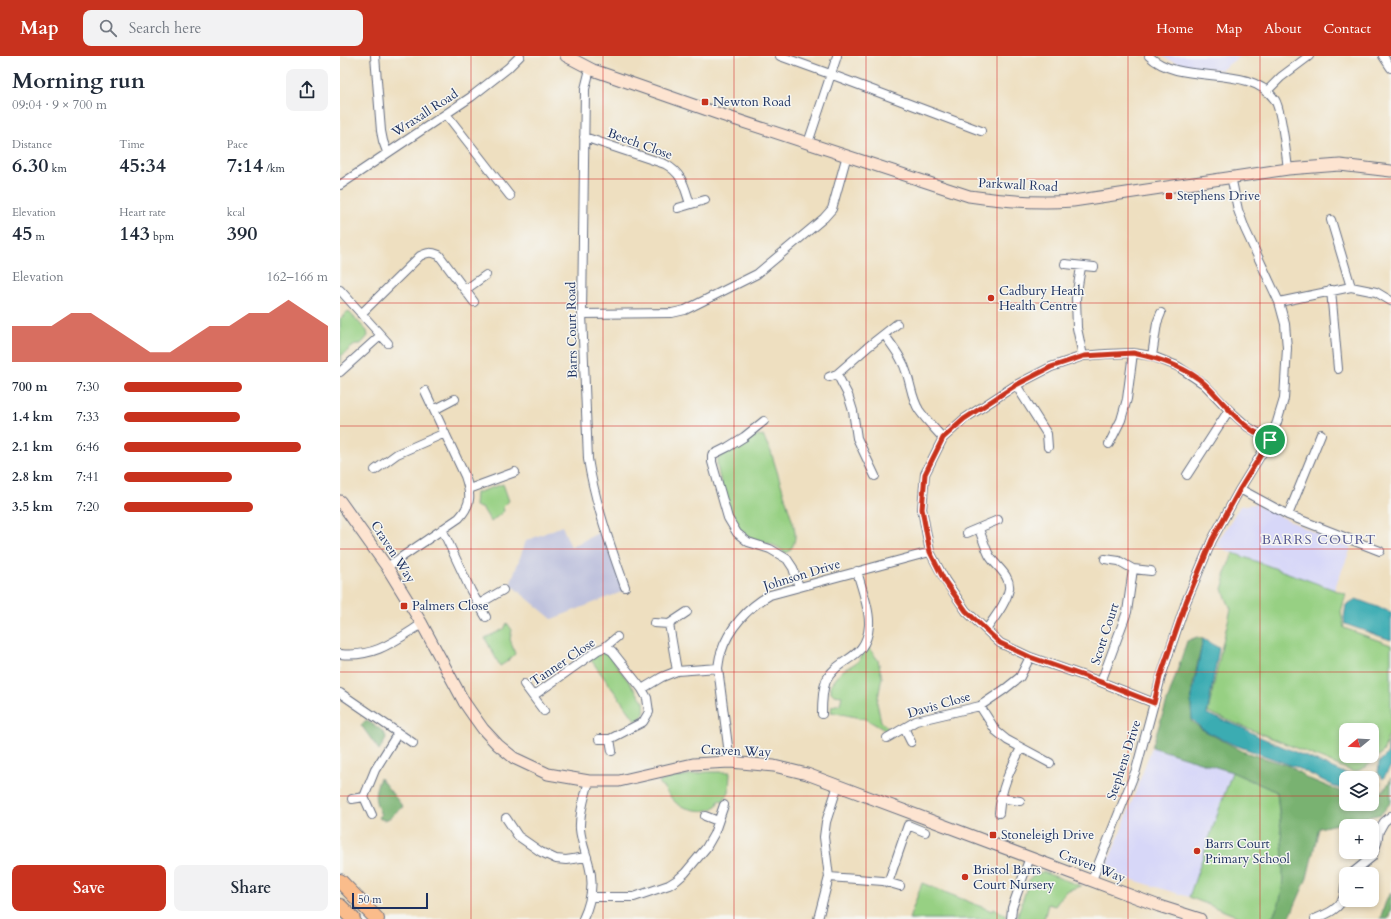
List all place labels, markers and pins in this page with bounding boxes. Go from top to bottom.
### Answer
place label: Newton Road [713,93,791,111]
marker: Newton Road [700,97,710,107]
place label: Stephens Drive [1177,187,1260,205]
marker: Stephens Drive [1164,191,1174,201]
place label: Cadbury Heath Health Centre [999,282,1084,315]
marker: Cadbury Heath Health Centre [986,293,996,303]
pin [1253,423,1287,457]
place label: Palmers Close [412,597,489,615]
marker: Palmers Close [399,601,409,611]
place label: Stoneleigh Drive [1001,826,1094,844]
marker: Stoneleigh Drive [988,830,998,840]
place label: Barrs Court Primary School [1205,835,1290,868]
marker: Barrs Court Primary School [1192,846,1202,856]
place label: Bristol Barrs Court Nursery [973,861,1054,894]
marker: Bristol Barrs Court Nursery [960,872,970,882]

